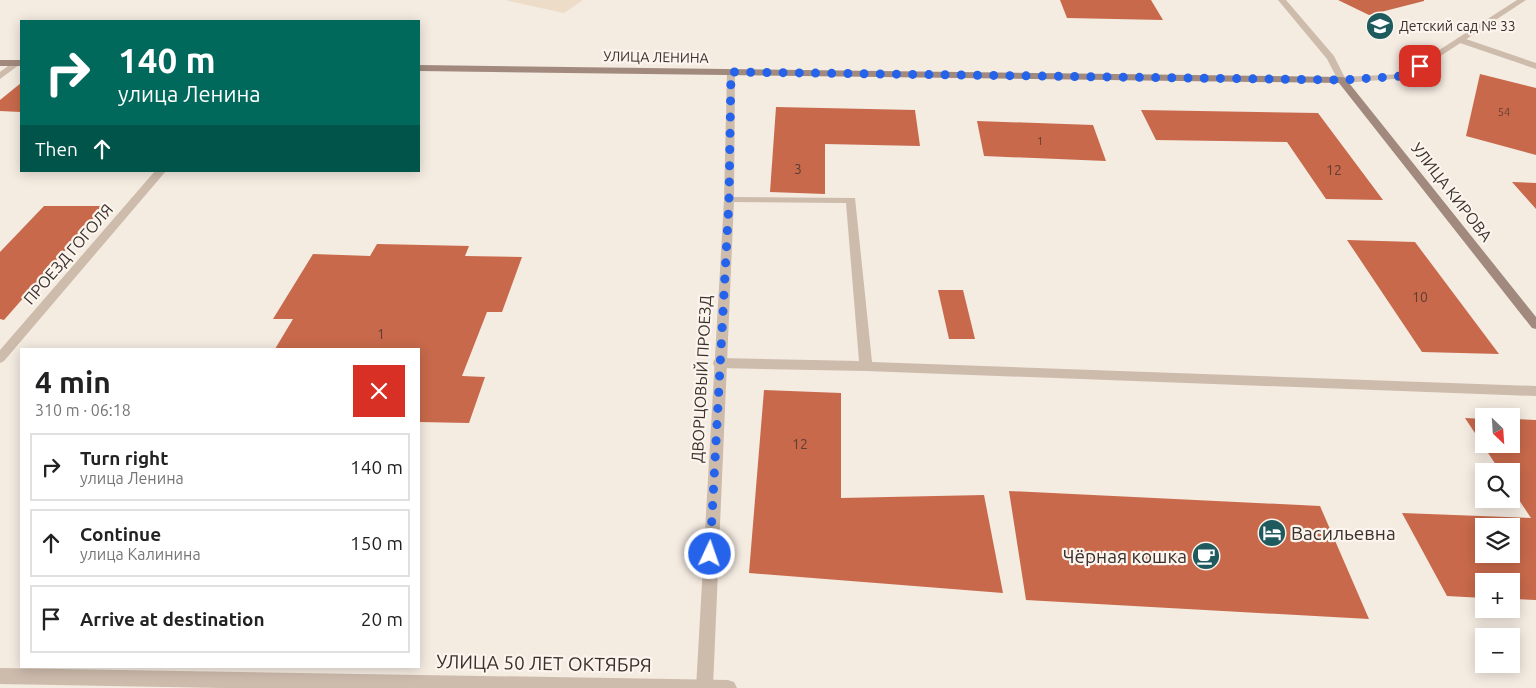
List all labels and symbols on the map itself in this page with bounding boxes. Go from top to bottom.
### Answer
school or university icon: Детский сад № 33 [1365,11,1395,41]
place label: Детский сад № 33 [1399,18,1516,34]
pin [1399,45,1441,87]
street label: УЛИЦА ЛЕНИНА [603,48,709,66]
house number: 54 [1498,106,1510,118]
house number: 1 [1037,135,1043,147]
street label: УЛИЦА КИРОВА [1408,139,1496,245]
house number: 3 [794,161,802,177]
house number: 12 [1326,162,1342,178]
street label: ПРОЕЗД ГОГОЛЯ [20,200,116,308]
house number: 10 [1412,289,1428,305]
street label: ДВОРЦОВЫЙ ПРОЕЗД [687,295,714,463]
house number: 1 [377,326,385,342]
north arrow [1475,408,1520,452]
house number: 12 [792,436,808,452]
hotel icon: Васильевна [1257,518,1287,548]
place label: Васильевна [1291,522,1396,544]
position arrow [683,527,735,579]
cafe icon: Чёрная кошка [1191,541,1221,571]
place label: Чёрная кошка [1063,545,1187,567]
street label: УЛИЦА 50 ЛЕТ ОКТЯБРЯ [436,650,652,676]

